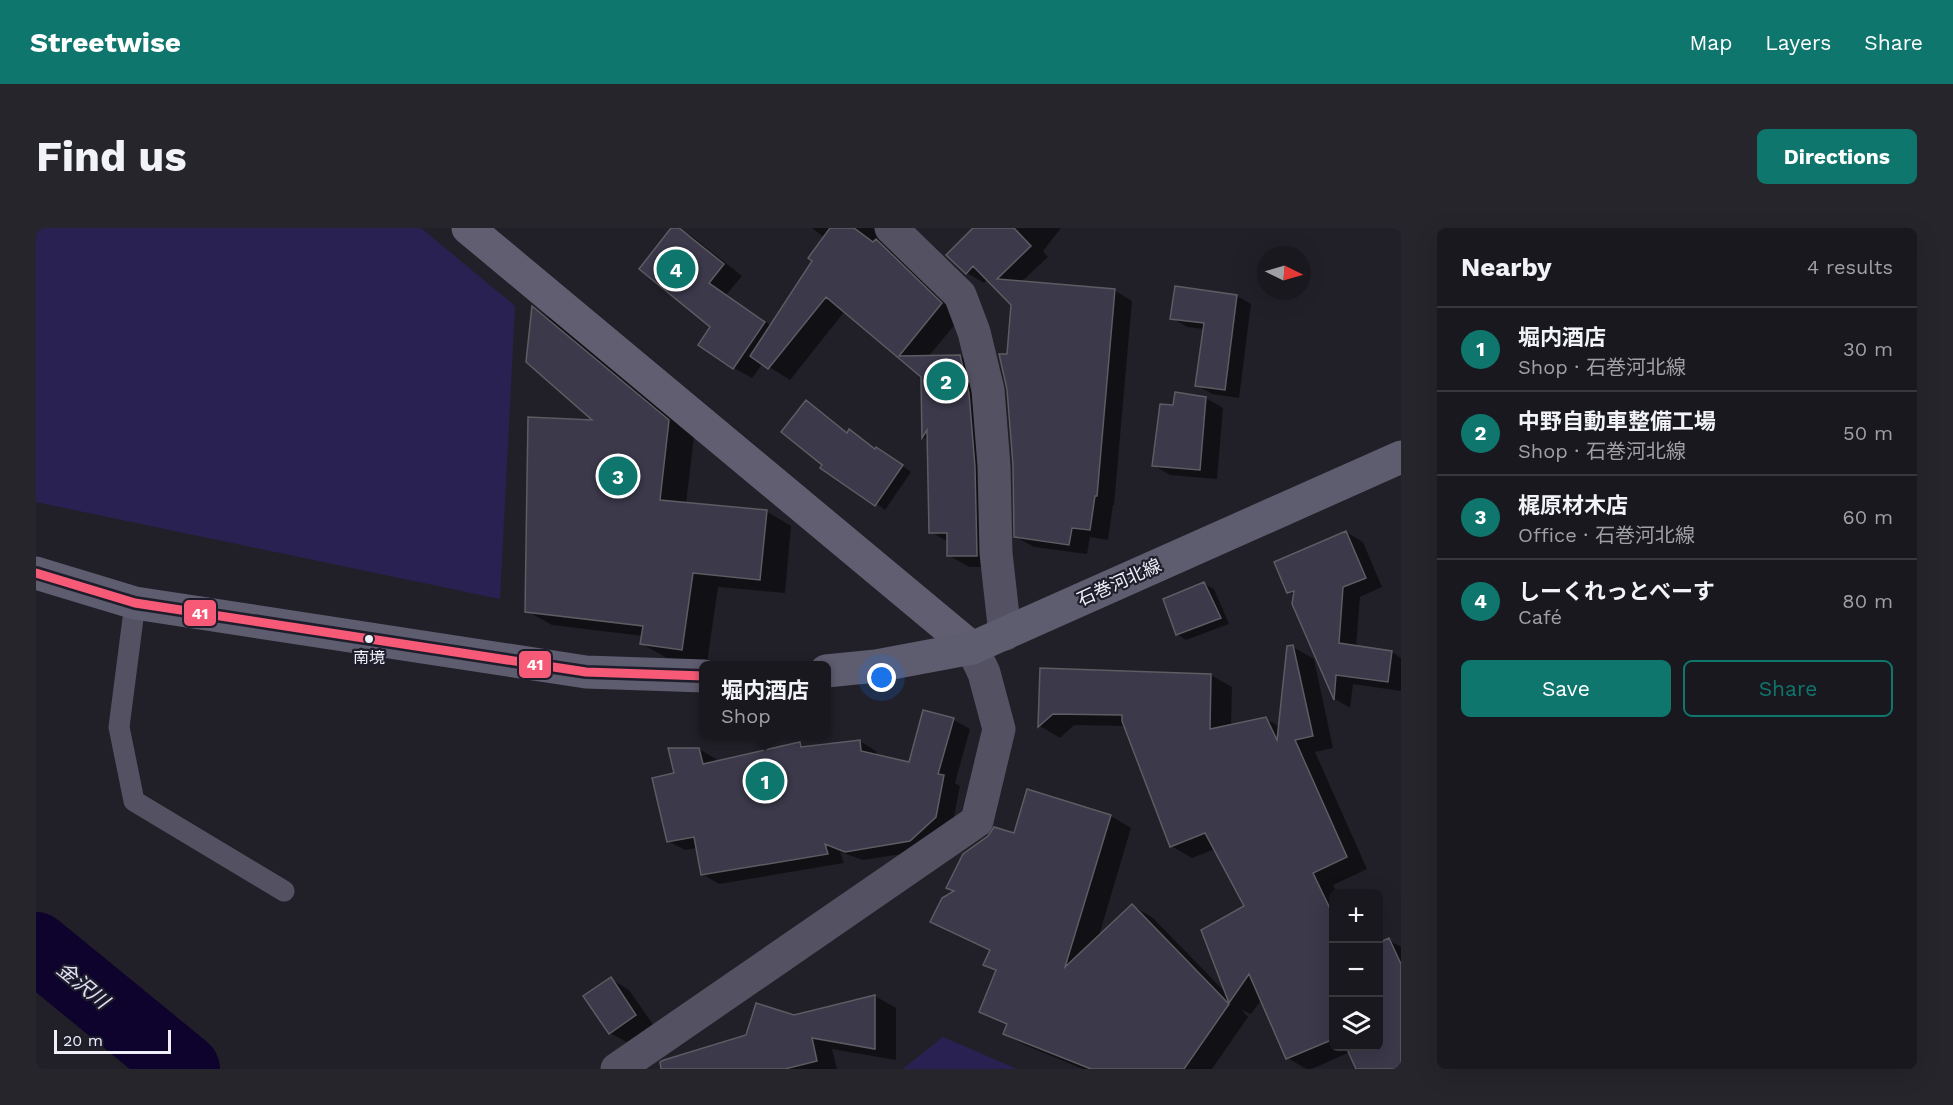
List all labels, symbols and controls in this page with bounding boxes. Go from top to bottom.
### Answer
text: Streetwise [30,26,181,59]
text: Map [1689,30,1732,55]
text: Layers [1765,30,1831,55]
text: Share [1864,30,1923,55]
button: Directions [1757,129,1917,184]
text: Find us [36,132,187,181]
pin: 4 [656,246,696,291]
north arrow [1257,246,1311,300]
text: Nearby [1461,252,1552,282]
text: 4 results [1807,255,1893,279]
text: 堀内酒店 [1518,325,1606,350]
text: 1 [1476,337,1485,361]
text: 30 m [1843,337,1893,361]
text: Shop · 石巻河北線 [1518,355,1686,379]
pin: 2 [926,358,966,404]
text: 中野自動車整備工場 [1518,409,1716,434]
text: 2 [1475,421,1486,445]
text: 50 m [1843,421,1893,445]
text: Shop · 石巻河北線 [1518,439,1686,463]
pin: 3 [598,454,638,498]
text: 梶原材木店 [1518,493,1628,518]
text: 3 [1475,505,1486,529]
text: 60 m [1843,505,1893,529]
text: Office · 石巻河北線 [1518,523,1695,547]
street label: 石巻河北線 [1074,554,1164,610]
text: しーくれっとべーす [1518,579,1715,604]
text: 4 [1474,589,1487,613]
text: 80 m [1842,589,1893,613]
line badge: 41 [183,599,217,627]
text: 41 [192,604,208,623]
text: Café [1518,605,1562,629]
marker: 南境 [363,633,375,645]
place label: 南境 [353,648,385,667]
line badge: 41 [518,650,552,679]
text: 41 [527,655,543,674]
button: Save [1461,660,1671,717]
button: Share [1683,660,1893,717]
popup [699,661,831,739]
your location [867,663,896,692]
text: 堀内酒店 [721,678,809,703]
text: Shop [721,704,771,728]
pin: 1 [746,758,784,804]
map controls [1329,889,1383,1051]
button: + [1329,889,1383,943]
button: − [1329,943,1383,997]
water label: 金沢川 [52,957,115,1014]
button: layers [1329,997,1383,1051]
scale bar [54,1027,171,1054]
text: 20 m [63,1031,103,1050]

